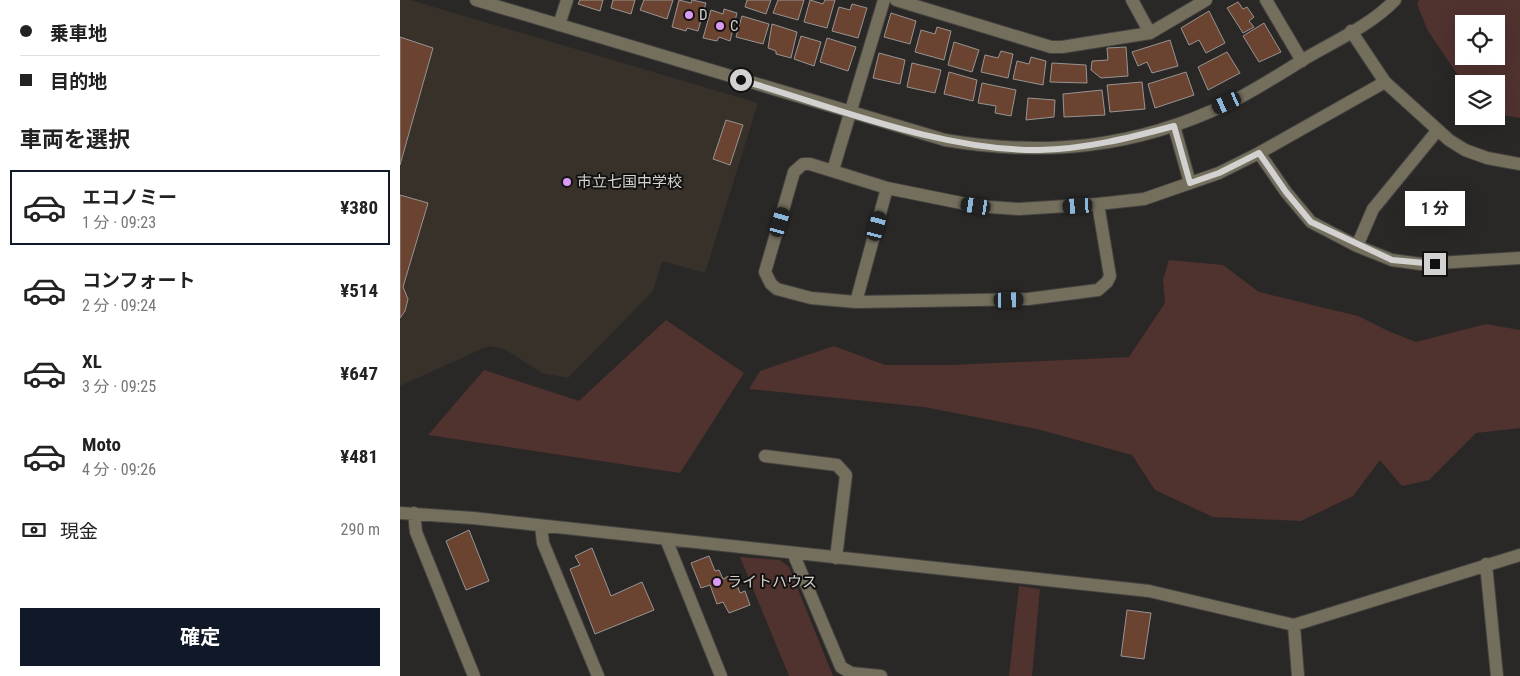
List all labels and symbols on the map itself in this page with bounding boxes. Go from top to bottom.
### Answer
place label: D [699,6,708,24]
marker: D [683,9,695,21]
place label: C [730,17,739,35]
marker: C [714,20,726,32]
route start [730,69,752,91]
car [1210,90,1243,116]
place label: 市立七国中学校 [577,173,682,191]
marker: 市立七国中学校 [561,176,573,188]
callout: 1 分 [1405,192,1465,226]
car [960,196,991,216]
car [1062,198,1093,214]
car [768,206,791,238]
car [865,210,888,242]
route end [1424,253,1446,275]
car [993,292,1024,308]
place label: ライトハウス [727,573,817,591]
marker: ライトハウス [711,576,723,588]

